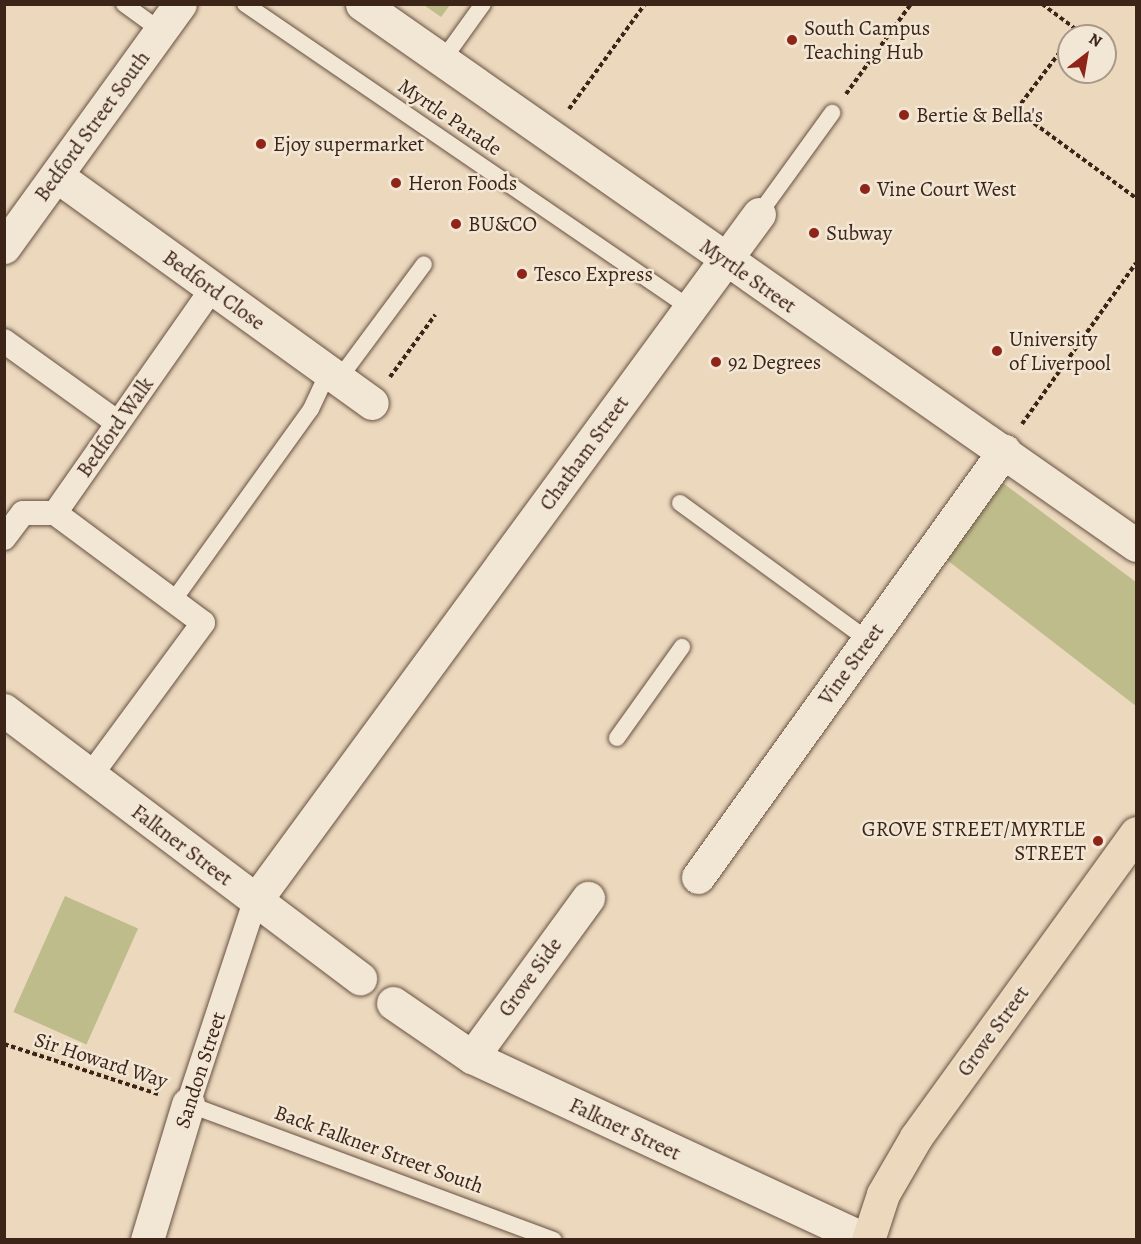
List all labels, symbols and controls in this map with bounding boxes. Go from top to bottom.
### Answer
place label: South Campus Teaching Hub [804,15,930,65]
north arrow [1057,24,1117,84]
text: N [1085,28,1106,53]
marker: South Campus Teaching Hub [785,33,799,47]
street label: Bedford Street South [29,46,155,206]
street label: Myrtle Parade [393,73,507,161]
place label: Bertie & Bella's [916,102,1043,128]
marker: Bertie & Bella's [897,108,911,122]
place label: Ejoy supermarket [273,131,424,157]
marker: Ejoy supermarket [254,137,268,151]
place label: Heron Foods [408,170,517,196]
marker: Heron Foods [389,176,403,190]
place label: Vine Court West [877,176,1016,202]
marker: Vine Court West [858,182,872,196]
place label: BU&CO [468,211,537,237]
marker: BU&CO [449,217,463,231]
place label: Subway [826,220,892,246]
marker: Subway [807,226,821,240]
street label: Myrtle Street [695,234,801,318]
street label: Bedford Close [158,245,270,335]
place label: Tesco Express [534,261,653,287]
marker: Tesco Express [515,267,529,281]
place label: University of Liverpool [1009,326,1111,376]
marker: University of Liverpool [990,344,1004,358]
place label: 92 Degrees [728,349,821,375]
marker: 92 Degrees [709,355,723,369]
street label: Bedford Walk [71,372,159,482]
street label: Chatham Street [534,391,634,515]
street label: Vine Street [813,618,889,710]
street label: Falkner Street [127,799,237,891]
place label: GROVE STREET/MYRTLE STREET [862,816,1086,866]
marker: GROVE STREET/MYRTLE STREET [1091,834,1105,848]
street label: Grove Side [493,933,567,1021]
street label: Grove Street [952,981,1034,1081]
street label: Sandon Street [169,1009,231,1131]
street label: Sir Howard Way [31,1027,171,1093]
street label: Falkner Street [565,1092,685,1166]
street label: Back Falkner Street South [271,1099,487,1199]

